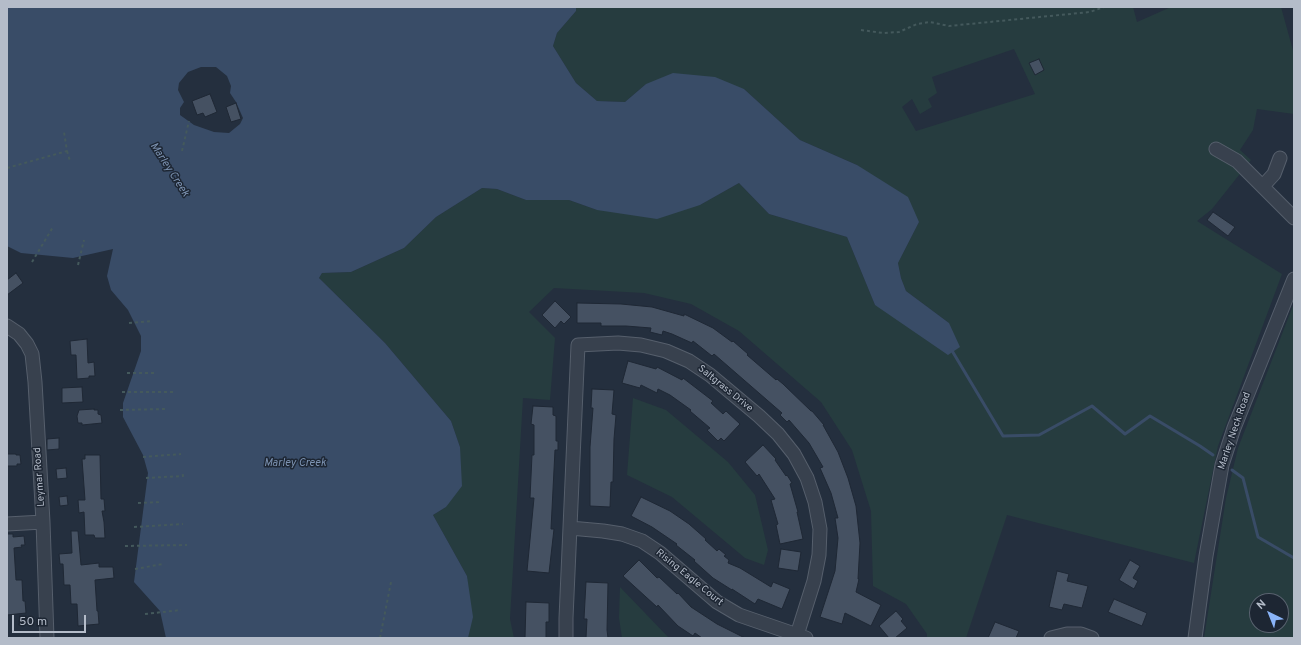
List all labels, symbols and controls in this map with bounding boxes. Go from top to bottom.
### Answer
water label: Marley Creek [147,140,191,200]
street label: Saltgrass Drive [695,363,755,415]
street label: Marley Neck Road [1216,391,1254,471]
street label: Leymar Road [32,447,48,507]
water label: Marley Creek [264,457,326,471]
street label: Rising Eagle Court [653,547,725,609]
north arrow [1249,593,1289,633]
text: N [1254,597,1269,613]
scale bar [14,607,88,633]
text: 50 m [19,614,47,630]

